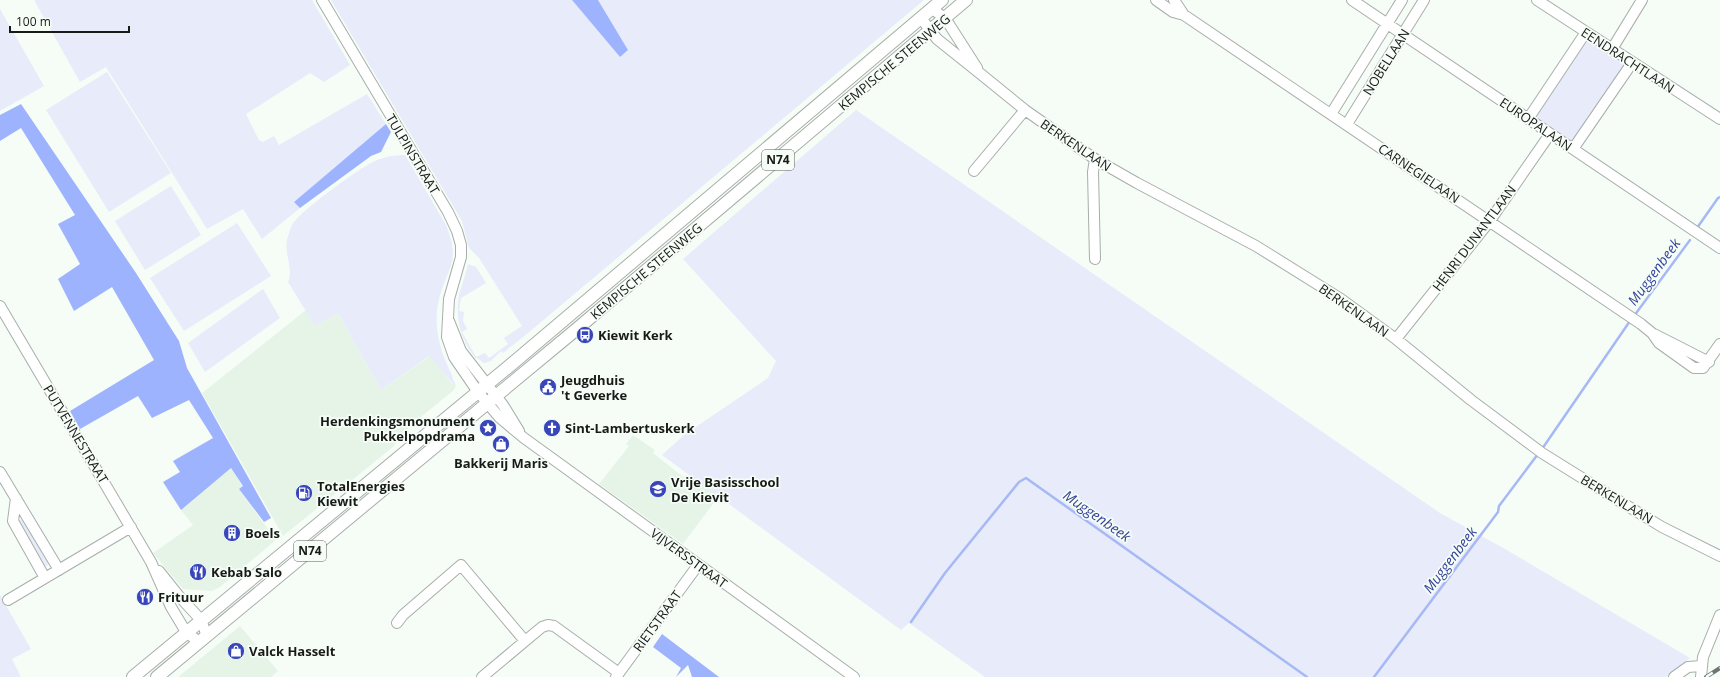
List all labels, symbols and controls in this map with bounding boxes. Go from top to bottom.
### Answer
scale bar [10,8,129,34]
street label: KEMPISCHE STEENWEG [834,10,954,114]
text: 100 m [16,13,51,30]
street label: EENDRACHTLAAN [1578,23,1678,97]
street label: NOBELLAAN [1358,25,1414,99]
street label: EUROPALAAN [1496,93,1576,155]
street label: TULPINSTRAAT [382,111,444,198]
street label: BERKENLAAN [1037,115,1115,175]
street label: CARNEGIELAAN [1375,139,1463,207]
road number: N74 [762,150,794,170]
street label: HENRI DUNANTLAAN [1428,181,1520,295]
street label: KEMPISCHE STEENWEG [586,219,706,323]
water label: Muggenbeek [1623,234,1685,309]
street label: BERKENLAAN [1315,279,1393,341]
bus stop icon: Kiewit Kerk [575,325,595,345]
place label: Kiewit Kerk [598,326,674,344]
place label: Jeugdhuis 't Geverke [560,371,628,404]
public building icon: Jeugdhuis 't Geverke [538,377,558,397]
street label: PUTVENNESTRAAT [39,381,113,487]
place label: Herdenkingsmonument Pukkelpopdrama [320,412,475,445]
place icon: Herdenkingsmonument Pukkelpopdrama [478,418,498,438]
church icon: Sint-Lambertuskerk [542,418,562,438]
place label: Sint-Lambertuskerk [565,419,696,437]
shop icon: Bakkerij Maris [491,434,511,454]
place label: Bakkerij Maris [454,454,548,472]
street label: BERKENLAAN [1577,470,1657,528]
place label: Vrije Basisschool De Kievit [671,473,780,506]
place label: TotalEnergies Kiewit [317,477,405,510]
school or university icon: Vrije Basisschool De Kievit [648,479,668,499]
fuel station icon: TotalEnergies Kiewit [294,483,314,503]
water label: Muggenbeek [1060,485,1136,546]
water label: Muggenbeek [1418,522,1481,597]
building icon: Boels [222,523,242,543]
place label: Boels [245,524,280,542]
street label: VIJVERSSTRAAT [647,524,732,592]
road number: N74 [294,541,326,561]
restaurant icon: Kebab Salo [188,562,208,582]
place label: Kebab Salo [211,563,282,581]
street label: RIETSTRAAT [629,586,686,655]
restaurant icon: Frituur [135,587,155,607]
place label: Frituur [158,588,204,606]
shop icon: Valck Hasselt [226,641,246,661]
place label: Valck Hasselt [249,642,336,660]

